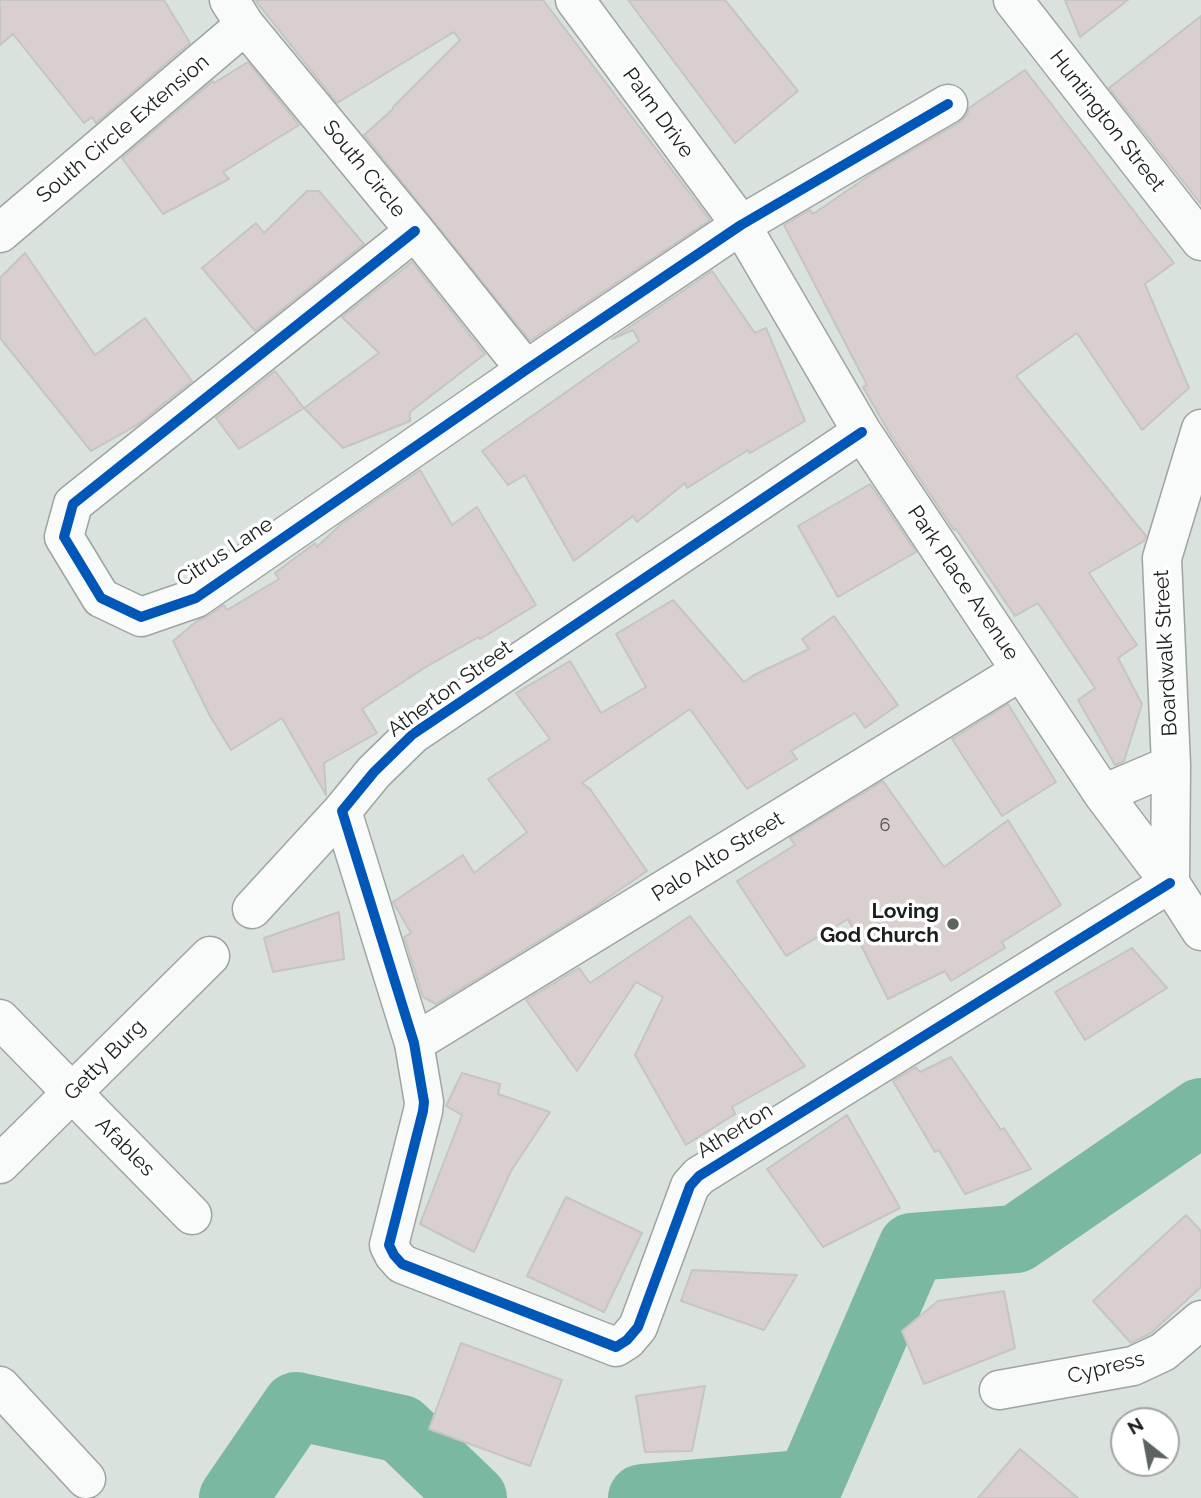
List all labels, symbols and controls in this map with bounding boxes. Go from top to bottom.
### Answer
street label: Huntington Street [1044,45,1170,197]
street label: South Circle Extension [32,49,214,209]
street label: Palm Drive [617,63,699,163]
street label: South Circle [317,115,411,223]
street label: Park Place Avenue [902,501,1024,665]
street label: Citrus Lane [172,512,278,592]
street label: Boardwalk Street [1149,569,1183,737]
street label: Atherton Street [383,635,517,743]
street label: Palo Alto Street [647,806,789,908]
house number: 6 [880,815,890,837]
place label: Loving God Church [820,899,939,949]
marker: Loving God Church [945,916,961,932]
street label: Getty Burg [59,1014,151,1106]
street label: Atherton [693,1098,777,1164]
street label: Afables [90,1112,160,1182]
street label: Cypress [1065,1346,1147,1390]
north arrow [1110,1407,1180,1477]
text: N [1123,1413,1147,1439]

